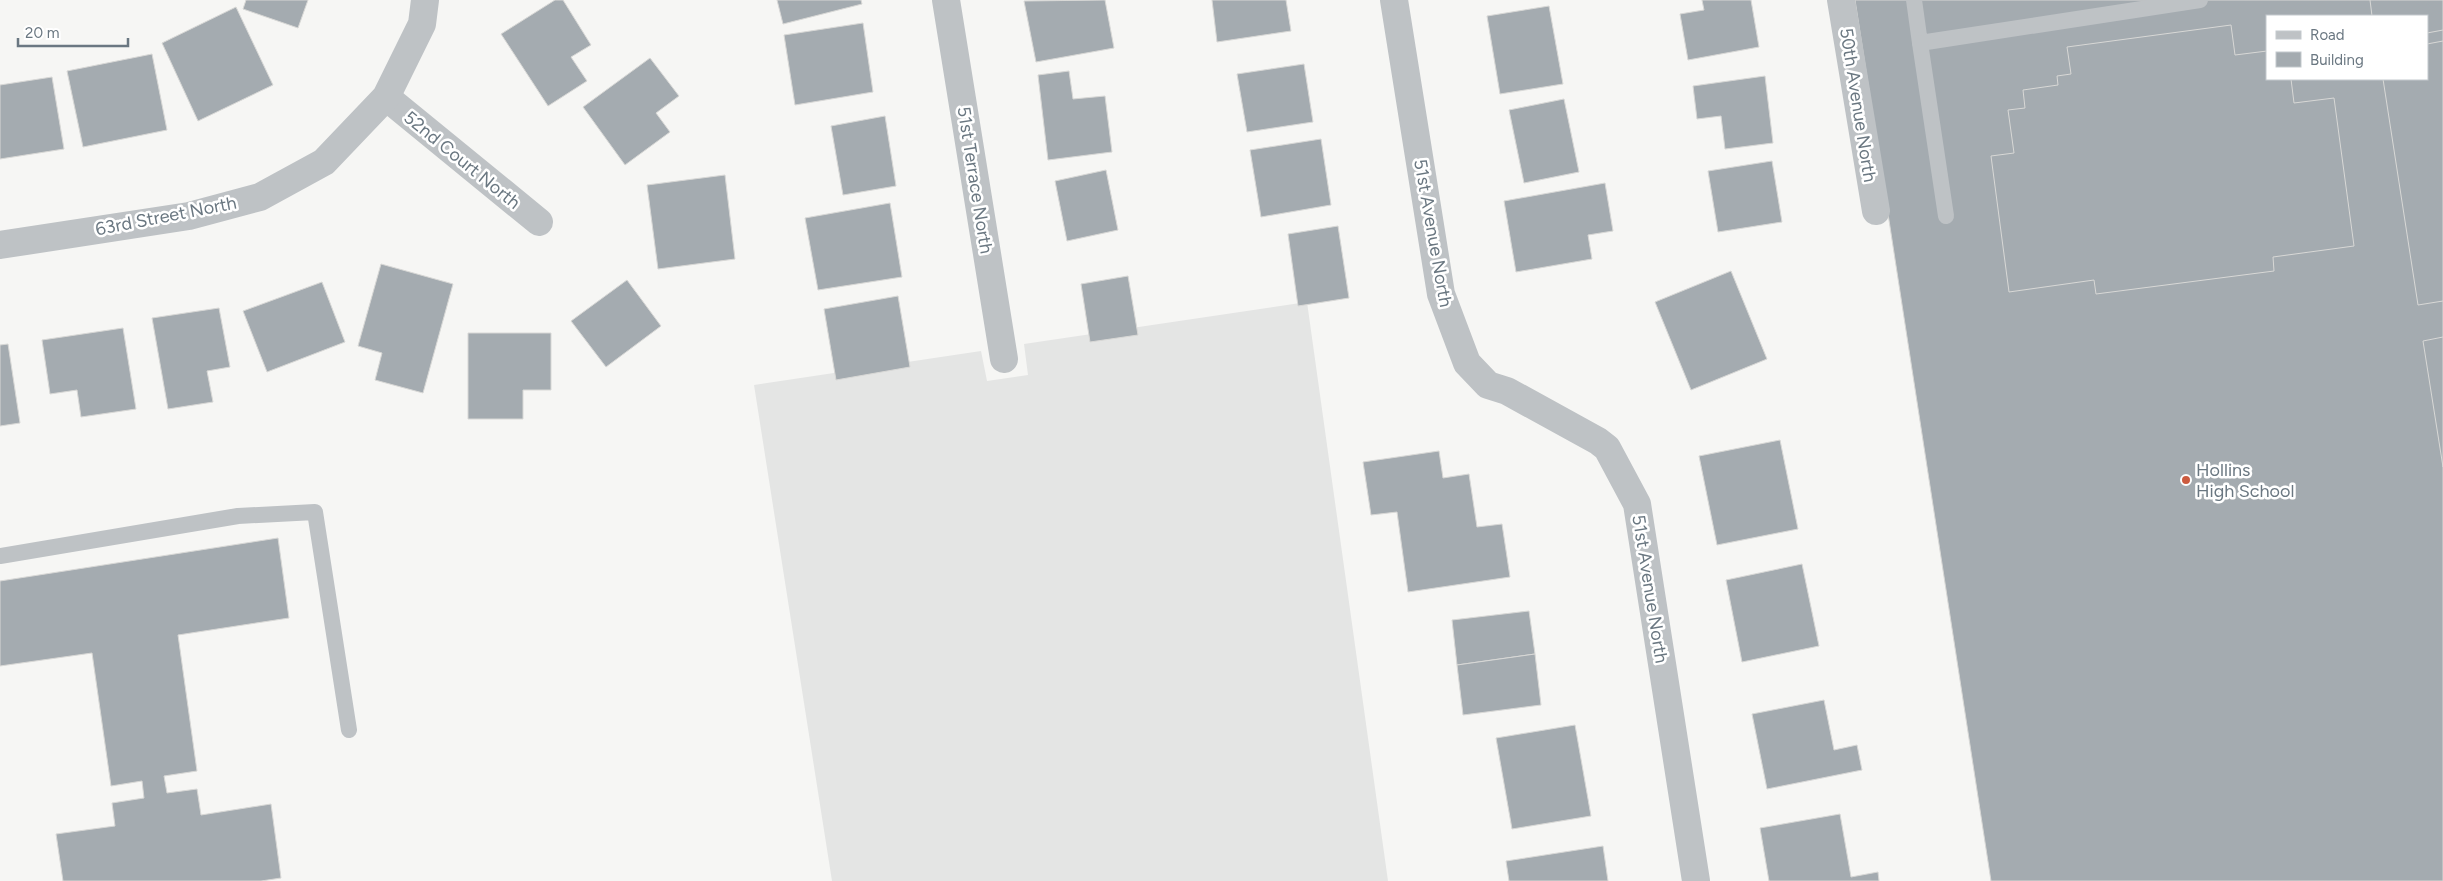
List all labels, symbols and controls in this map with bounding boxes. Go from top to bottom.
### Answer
scale bar [18,15,128,47]
legend [2266,15,2428,80]
text: 20 m [25,24,59,42]
street label: 50th Avenue North [1835,26,1881,184]
text: Road [2310,26,2345,44]
text: Building [2310,51,2364,69]
street label: 51st Terrace North [953,105,997,255]
street label: 52nd Court North [399,106,525,214]
street label: 51st Avenue North [1409,157,1457,309]
street label: 63rd Street North [94,192,238,240]
place label: Hollins High School [2196,459,2294,502]
marker: Hollins High School [2180,474,2192,486]
street label: 51st Avenue North [1627,513,1673,665]

